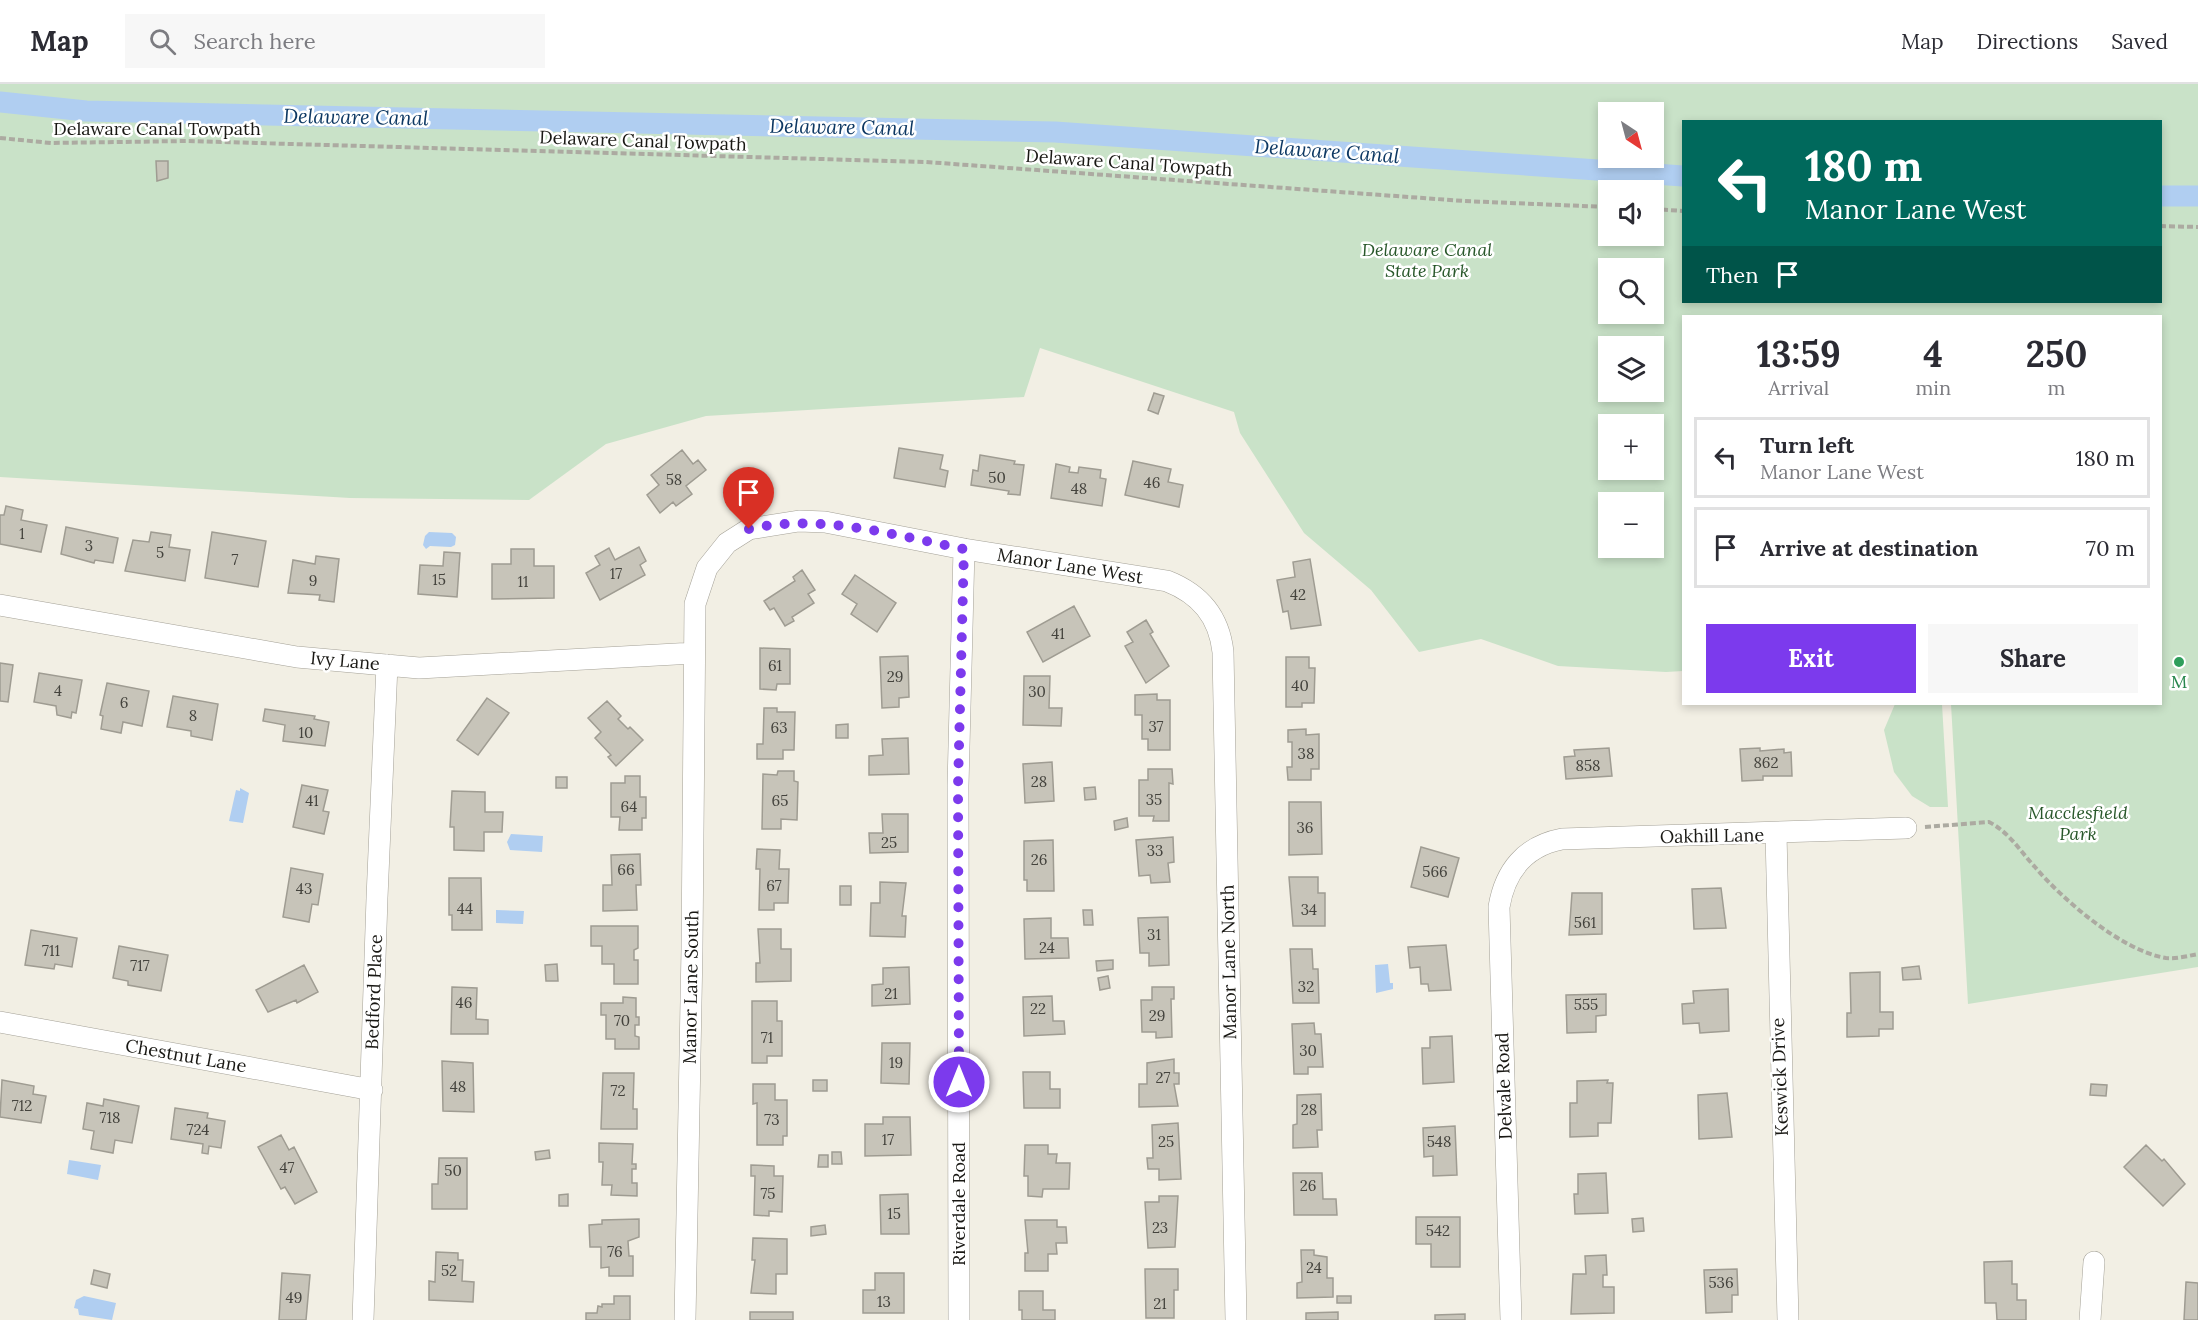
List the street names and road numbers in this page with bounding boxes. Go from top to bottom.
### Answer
street label: Delaware Canal Towpath [53,117,261,140]
street label: Delaware Canal Towpath [539,125,747,156]
street label: Delaware Canal Towpath [1025,144,1234,181]
street label: Manor Lane West [995,543,1145,588]
street label: Ivy Lane [309,646,381,675]
street label: Oakhill Lane [1660,823,1765,848]
street label: Manor Lane North [1216,884,1241,1040]
street label: Manor Lane South [678,909,703,1064]
street label: Bedford Place [360,934,387,1050]
street label: Keswick Drive [1766,1017,1793,1137]
street label: Delvale Road [1490,1032,1517,1140]
street label: Chestnut Lane [124,1034,249,1078]
street label: Riverdale Road [947,1142,970,1266]

